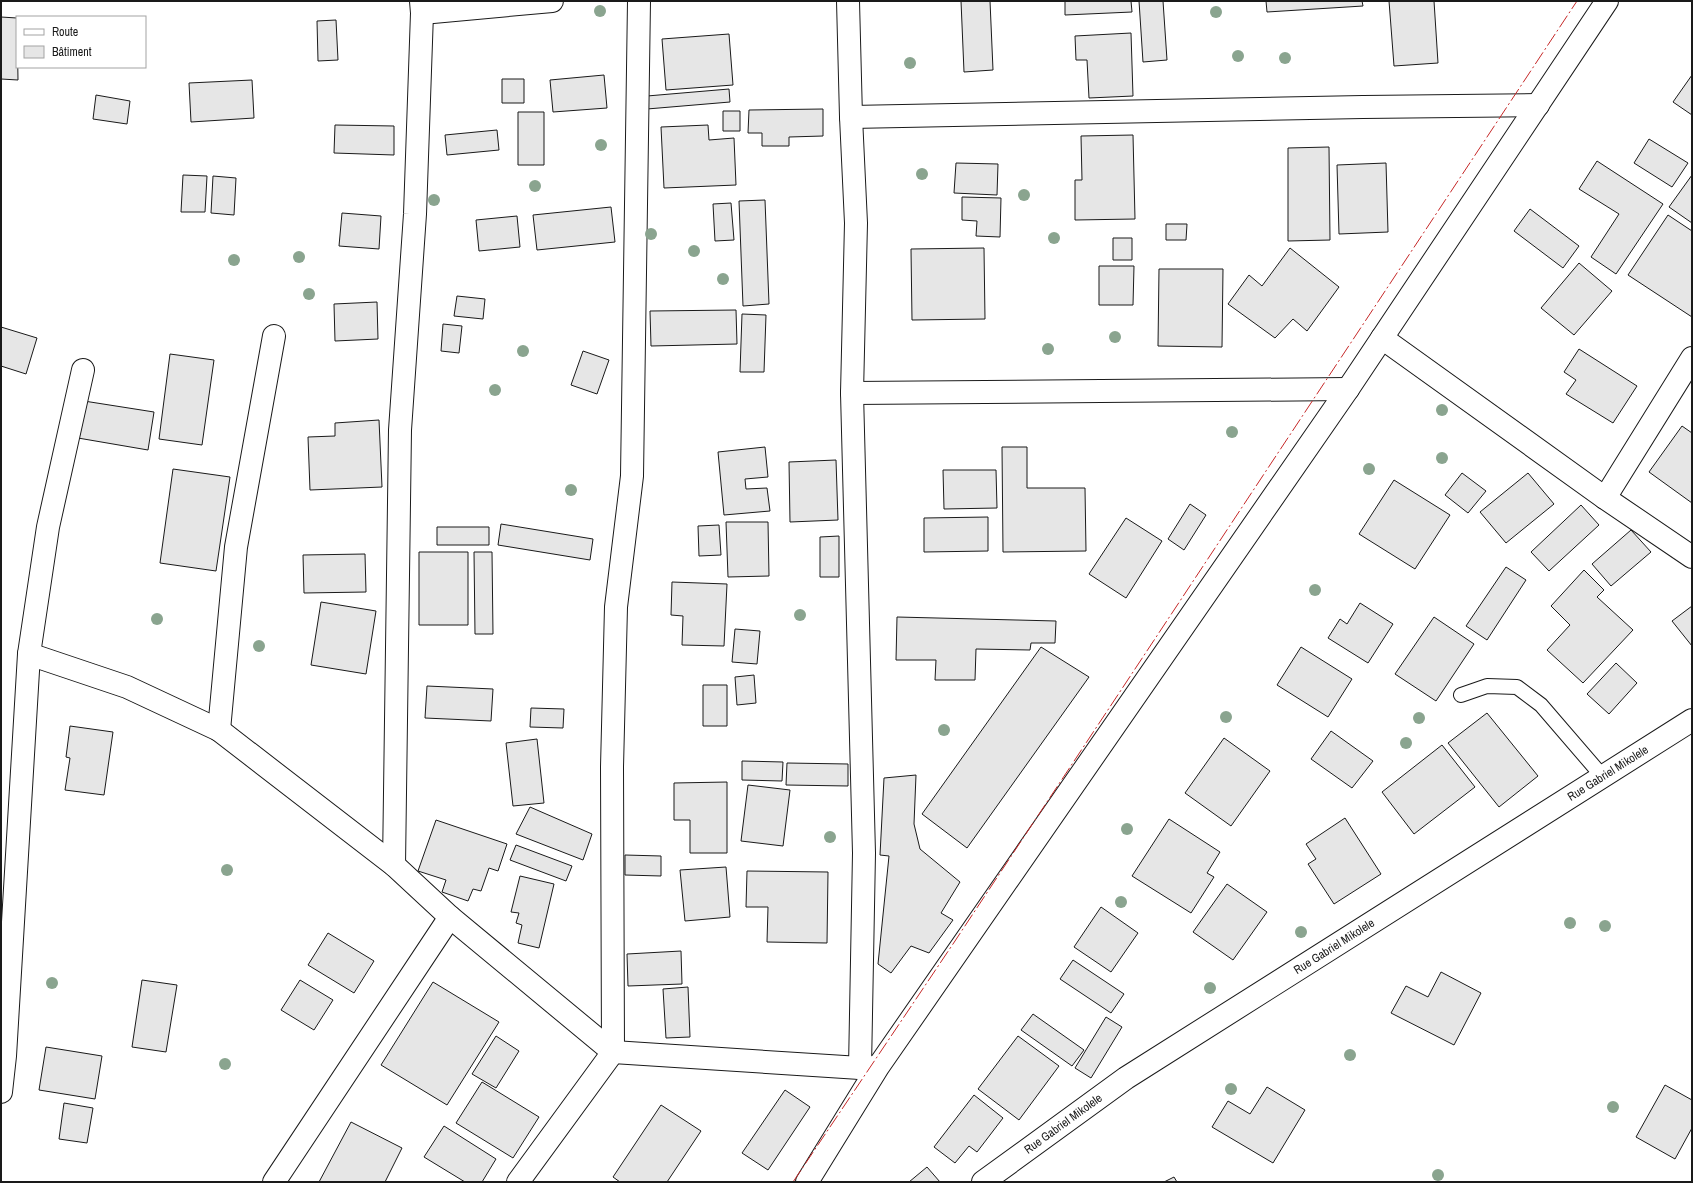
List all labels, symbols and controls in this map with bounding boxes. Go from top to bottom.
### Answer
legend [16,16,146,68]
text: Route [52,24,78,40]
text: Bâtiment [52,44,92,60]
street label: Rue Gabriel Mikolele [1564,742,1651,805]
street label: Rue Gabriel Mikolele [1291,915,1377,978]
street label: Rue Gabriel Mikolele [1021,1090,1105,1157]

